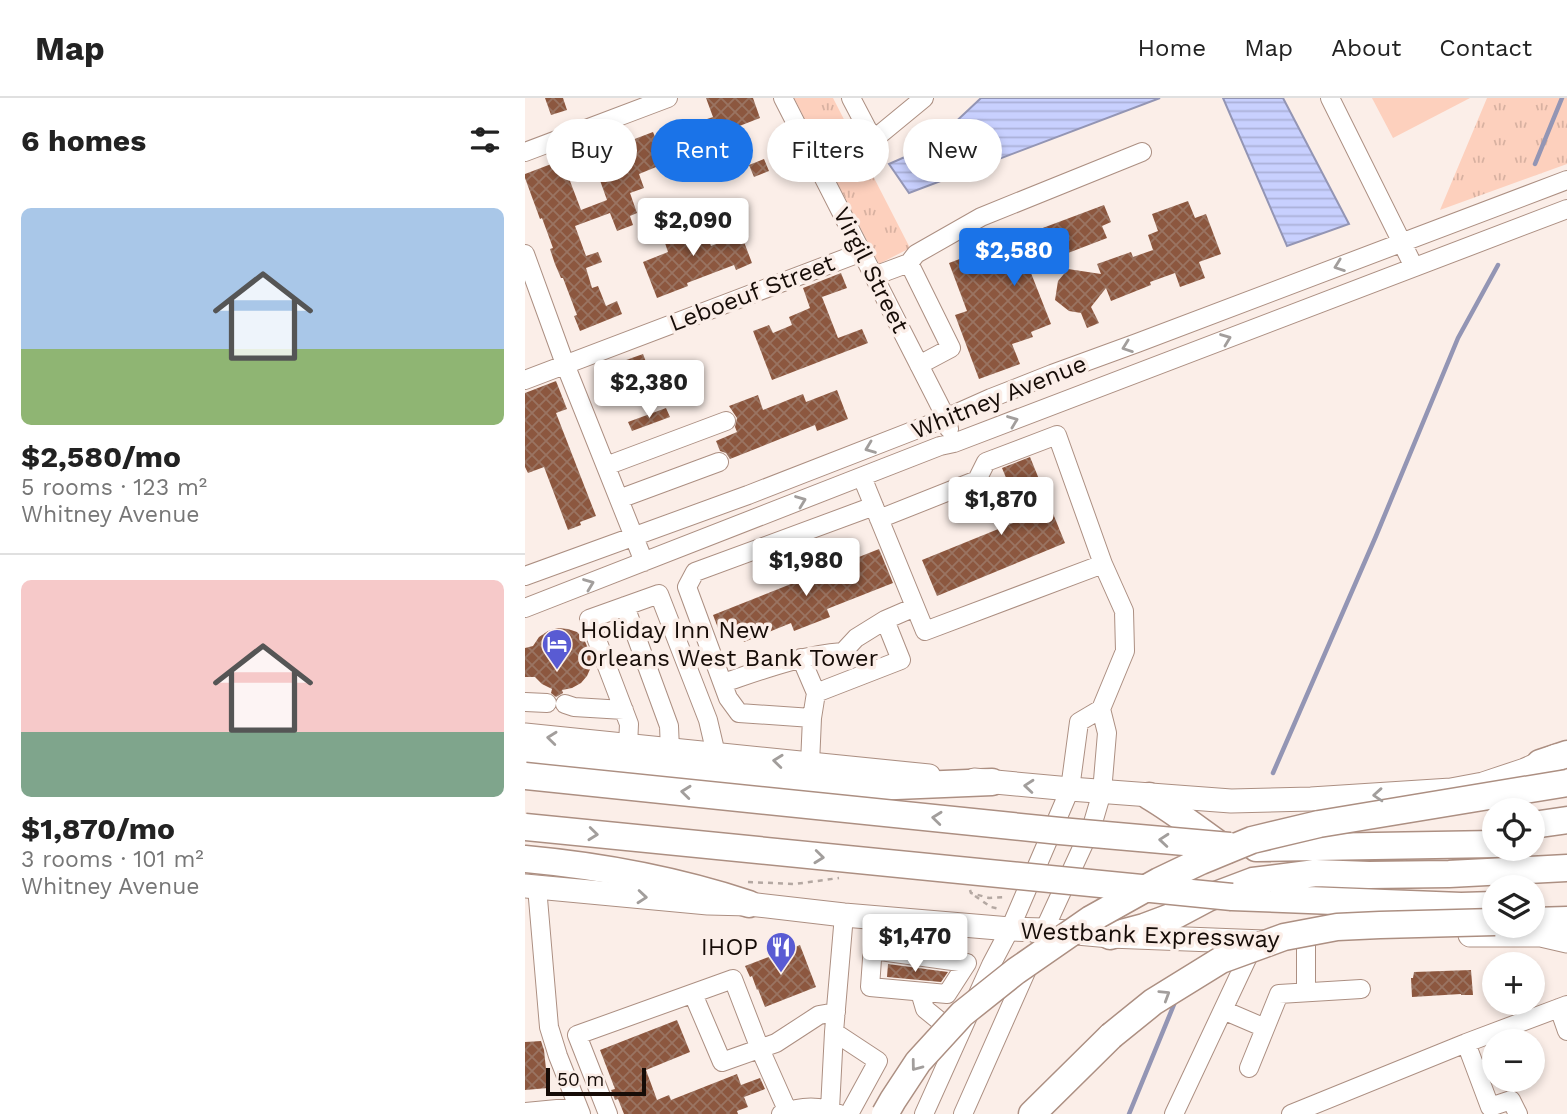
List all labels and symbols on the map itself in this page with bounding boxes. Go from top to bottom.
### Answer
pin: $2,090 [636,198,750,258]
street label: Virgil Street [827,203,915,337]
pin: $2,580 [957,228,1071,288]
street label: Leboeuf Street [665,249,839,337]
one-way arrow [1334,258,1346,272]
one-way arrow [1219,334,1231,348]
one-way arrow [1121,339,1133,353]
street label: Whitney Avenue [907,349,1091,445]
pin: $2,380 [592,360,706,420]
one-way arrow [1007,415,1019,429]
one-way arrow [864,439,876,453]
pin: $1,870 [944,478,1058,537]
one-way arrow [794,495,806,509]
pin: $1,980 [749,538,863,598]
one-way arrow [582,578,594,592]
place label: Holiday Inn New Orleans West Bank Tower [580,616,879,672]
hotel icon: Holiday Inn New Orleans West Bank Tower [540,627,574,671]
one-way arrow [546,731,557,746]
one-way arrow [773,753,784,768]
one-way arrow [1023,778,1035,793]
one-way arrow [681,785,692,800]
one-way arrow [1373,787,1384,802]
one-way arrow [931,811,942,826]
one-way arrow [588,826,599,841]
one-way arrow [1158,833,1169,848]
one-way arrow [814,849,825,864]
one-way arrow [637,889,648,904]
pin: $1,470 [858,914,972,974]
street label: Westbank Expressway [1020,916,1281,954]
restaurant icon: IHOP [764,930,798,974]
place label: IHOP [701,933,758,961]
one-way arrow [1157,990,1170,1003]
one-way arrow [912,1059,924,1071]
scale bar [546,1065,646,1097]

